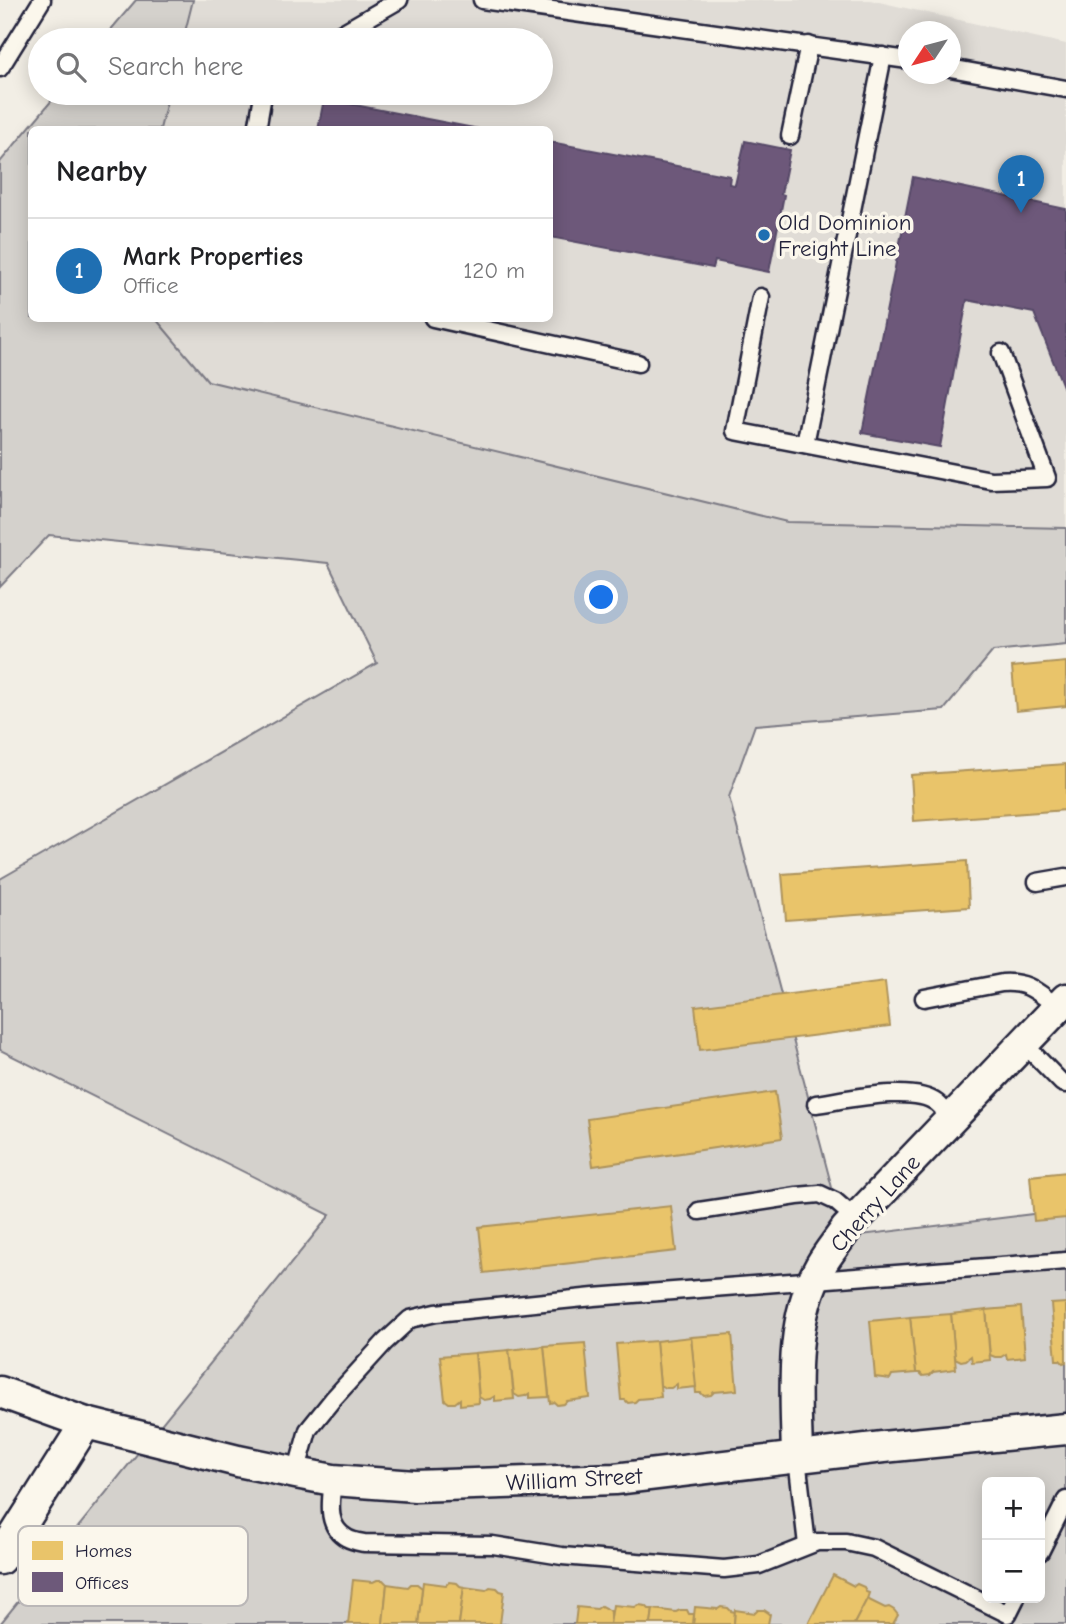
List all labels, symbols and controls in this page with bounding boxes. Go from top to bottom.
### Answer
north arrow [898,21,961,84]
search box [28,28,553,105]
icon: search [52,48,90,86]
text: Search here [108,52,243,82]
text: Nearby [56,154,147,189]
pin: 1 [998,155,1044,213]
place label: Old Dominion Freight Line [778,209,911,262]
marker: Old Dominion Freight Line [756,227,772,243]
text: Mark Properties [123,242,303,272]
text: 1 [74,257,84,284]
text: 120 m [463,257,525,284]
text: Office [123,272,178,299]
your location [584,580,618,614]
street label: Cherry Lane [825,1149,926,1257]
street label: William Street [505,1462,644,1497]
map controls [982,1477,1045,1603]
button: + [982,1477,1045,1540]
legend [18,1526,248,1606]
text: Homes [75,1540,132,1562]
button: − [982,1540,1045,1603]
text: Offices [75,1572,129,1594]

